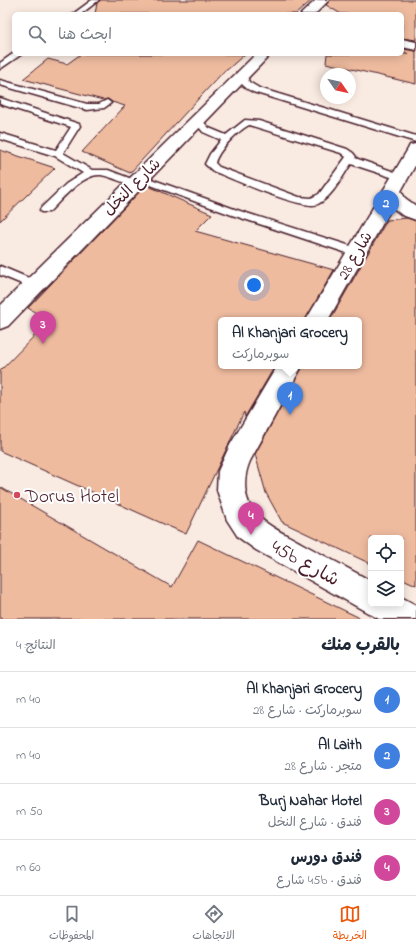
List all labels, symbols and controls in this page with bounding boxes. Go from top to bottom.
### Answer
search box [12,12,404,56]
icon: search [26,23,48,45]
text: ابحث هنا [58,24,112,46]
north arrow [320,68,356,104]
street label: شارع النخل [98,153,167,222]
pin: 2 [373,190,399,223]
street label: شارع 28 [332,227,379,285]
your location [244,275,264,295]
pin: 3 [30,311,56,344]
popup [218,317,362,369]
text: Al Khanjari Grocery [232,322,348,344]
text: سوبرماركت [232,345,289,364]
pin: 1 [277,382,303,415]
place label: Dorus Hotel [24,484,119,511]
marker: Dorus Hotel [12,490,22,500]
pin: 4 [238,502,264,535]
street label: 45b شارع [266,534,344,594]
map controls [368,535,404,607]
button: locate [368,535,404,571]
button: layers [368,571,404,607]
text: بالقرب منك [321,633,400,658]
text: النتائج: 4 [16,636,56,655]
text: Al Khanjari Grocery [246,678,362,700]
text: 40 m [16,690,40,709]
text: 1 [385,690,389,709]
text: سوبرماركت · شارع 28 [253,701,362,720]
text: Al Laith [318,734,362,756]
text: 40 m [16,746,40,765]
text: 2 [384,746,390,765]
text: متجر · شارع 28 [285,757,362,776]
text: Burj Nahar Hotel [259,790,362,812]
text: 50 m [16,802,42,821]
text: 3 [384,802,390,821]
text: فندق · شارع النخل [268,813,362,832]
text: فندق دورس [291,847,362,869]
text: 60 m [16,858,41,877]
text: 4 [384,858,390,877]
text: فندق · 45b شارع [276,871,362,890]
tab: المحفوظات [49,903,94,945]
tab: الاتجاهات [192,903,235,945]
tab: الخريطة [333,903,367,945]

